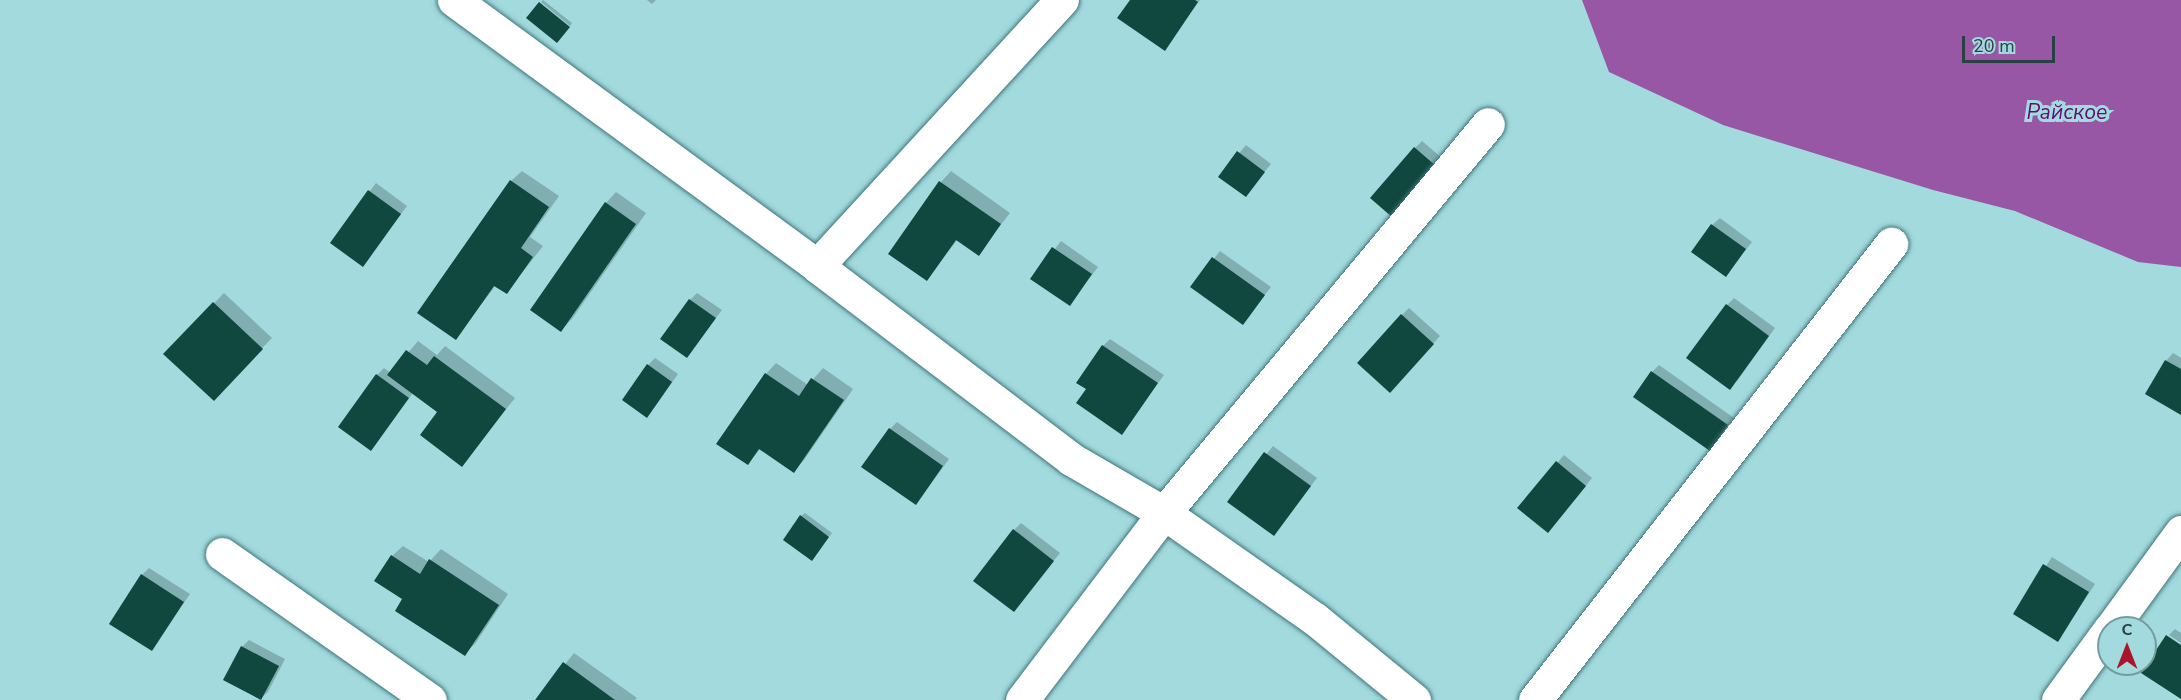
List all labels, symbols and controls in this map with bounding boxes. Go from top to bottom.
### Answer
scale bar [1965,24,2058,62]
text: 20 m [1973,34,2015,58]
water label: Райское [2027,99,2107,125]
north arrow [2097,616,2157,676]
text: С [2122,619,2132,641]

